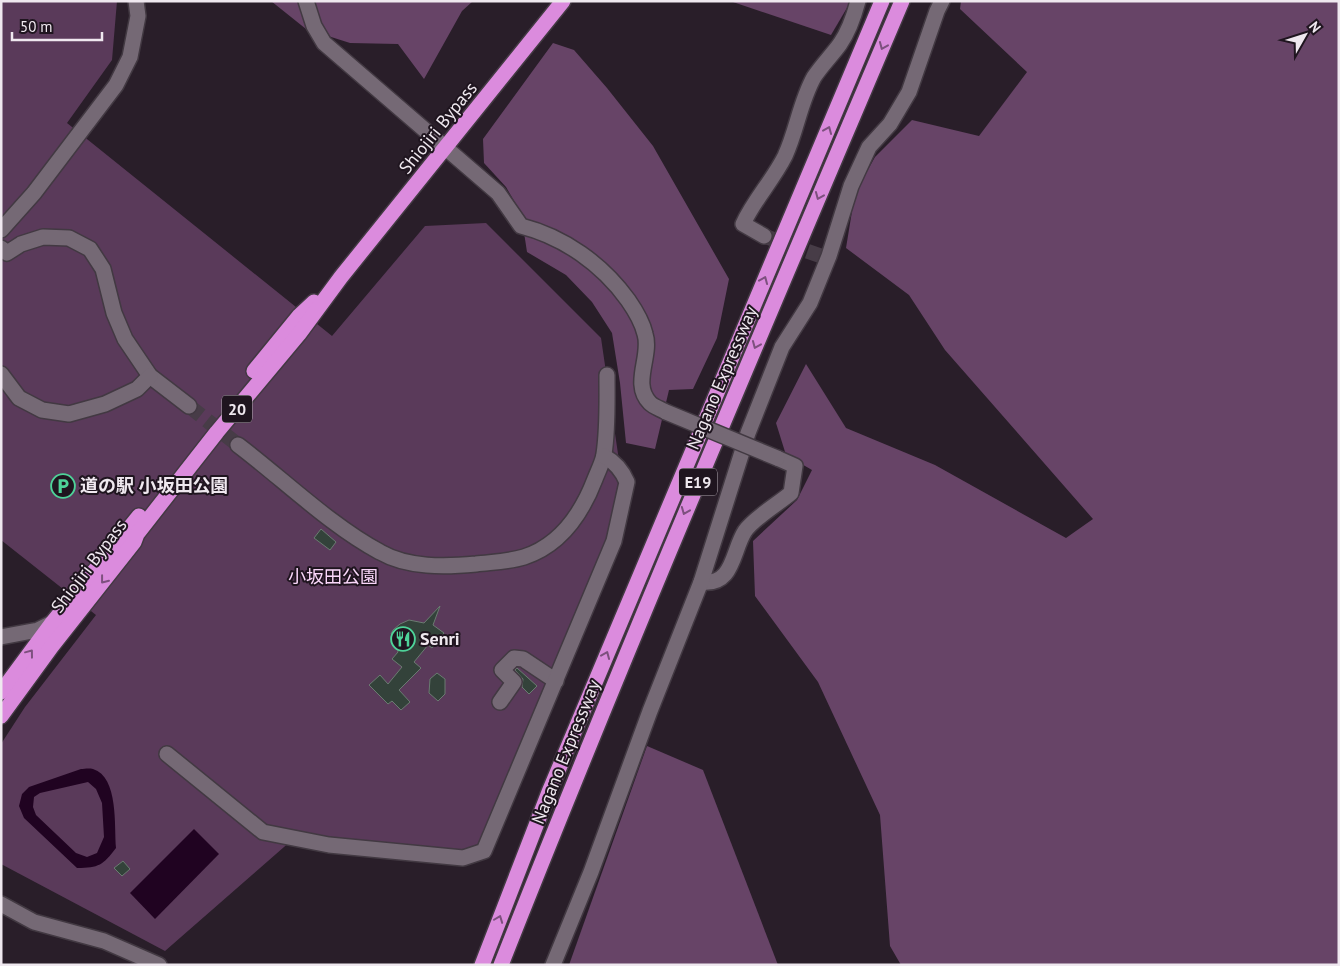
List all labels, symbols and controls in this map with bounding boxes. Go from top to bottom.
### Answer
scale bar [12,10,102,42]
north arrow [1280,10,1330,60]
text: 50 m [20,17,53,36]
text: N [1305,18,1325,36]
one-way arrow [878,41,889,50]
street label: Shiojiri Bypass [393,77,482,178]
one-way arrow [821,126,832,135]
one-way arrow [815,191,826,200]
one-way arrow [758,276,769,285]
street label: Nagano Expressway [681,302,762,453]
one-way arrow [751,340,762,349]
road number: 20 [222,396,252,422]
road number: E19 [679,468,717,496]
parking icon: 道の駅 小坂田公園 [50,473,76,499]
place label: 道の駅 小坂田公園 [80,474,229,497]
one-way arrow [681,506,692,515]
street label: Shiojiri Bypass [46,514,131,617]
park label: 小坂田公園 [288,565,378,588]
one-way arrow [101,574,110,584]
restaurant icon: Senri [390,626,416,652]
place label: Senri [420,627,460,650]
one-way arrow [24,649,33,659]
one-way arrow [600,651,611,660]
street label: Nagano Expressway [526,676,605,827]
one-way arrow [493,915,503,924]

